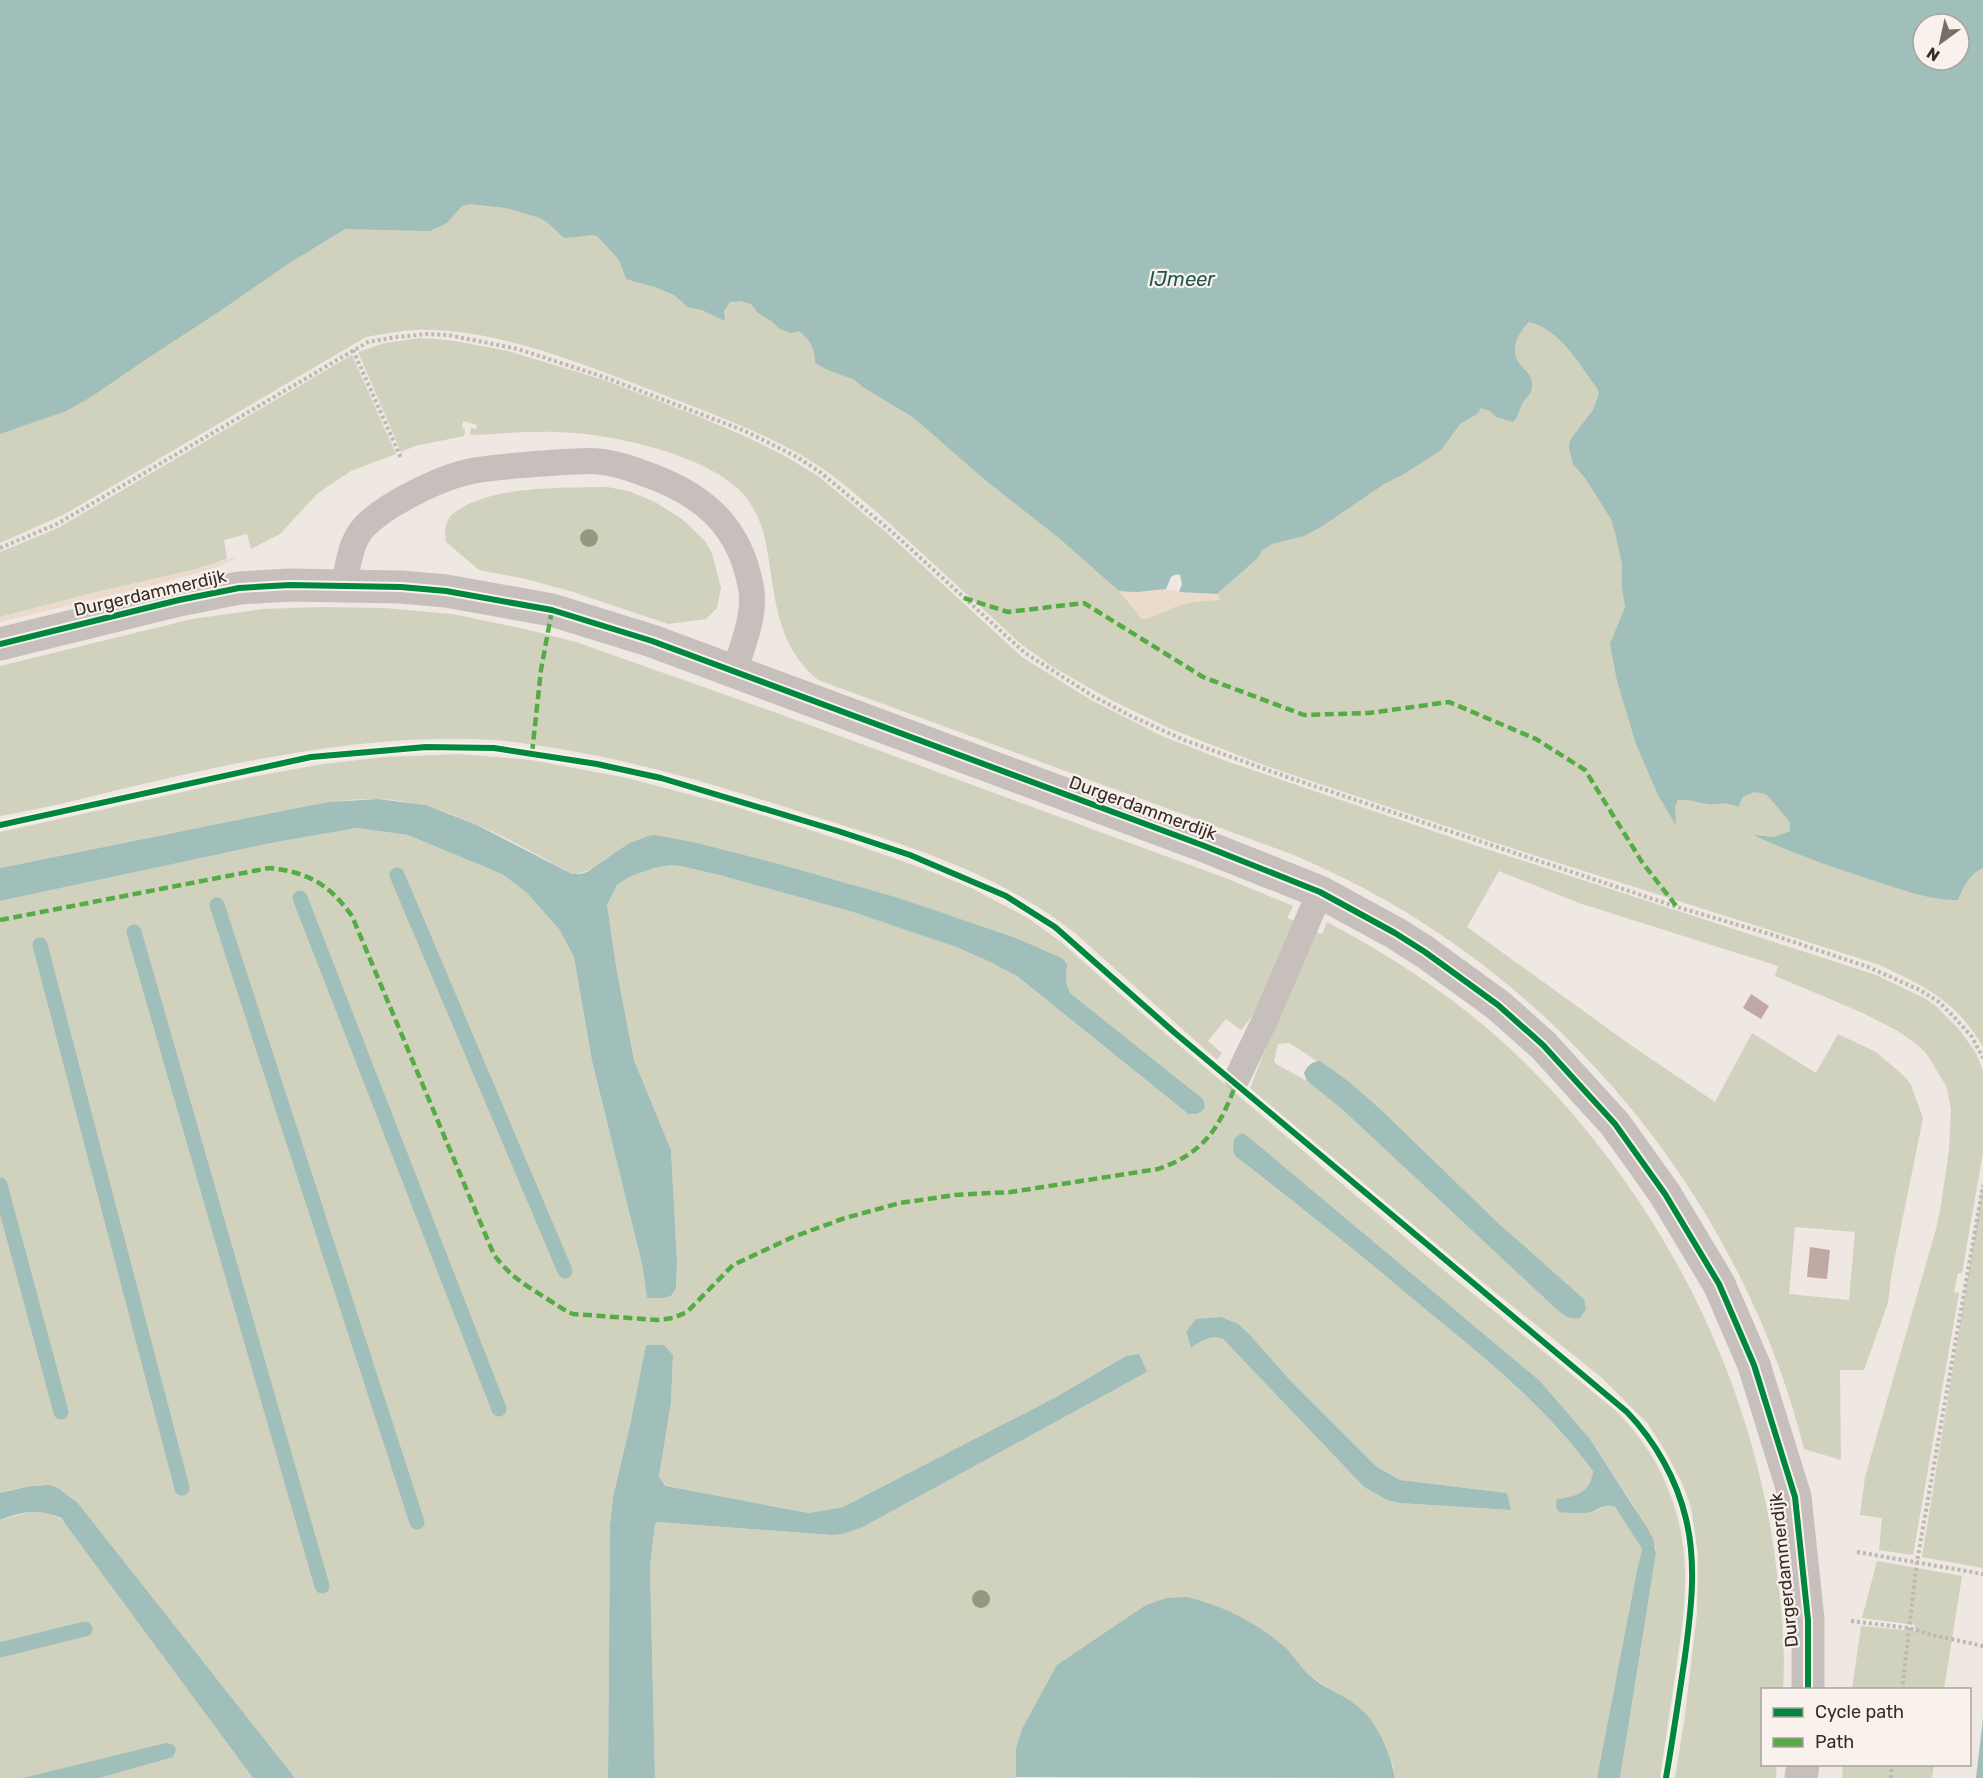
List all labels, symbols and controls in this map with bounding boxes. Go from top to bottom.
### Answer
north arrow [1911,12,1971,72]
text: N [1923,43,1943,65]
water label: IJmeer [1149,267,1216,291]
street label: Durgerdammerdijk [72,565,229,621]
street label: Durgerdammerdijk [1066,771,1221,845]
street label: Durgerdammerdijk [1765,1491,1803,1649]
legend [1761,1688,1971,1766]
text: Cycle path [1815,1701,1904,1723]
text: Path [1815,1731,1854,1753]

